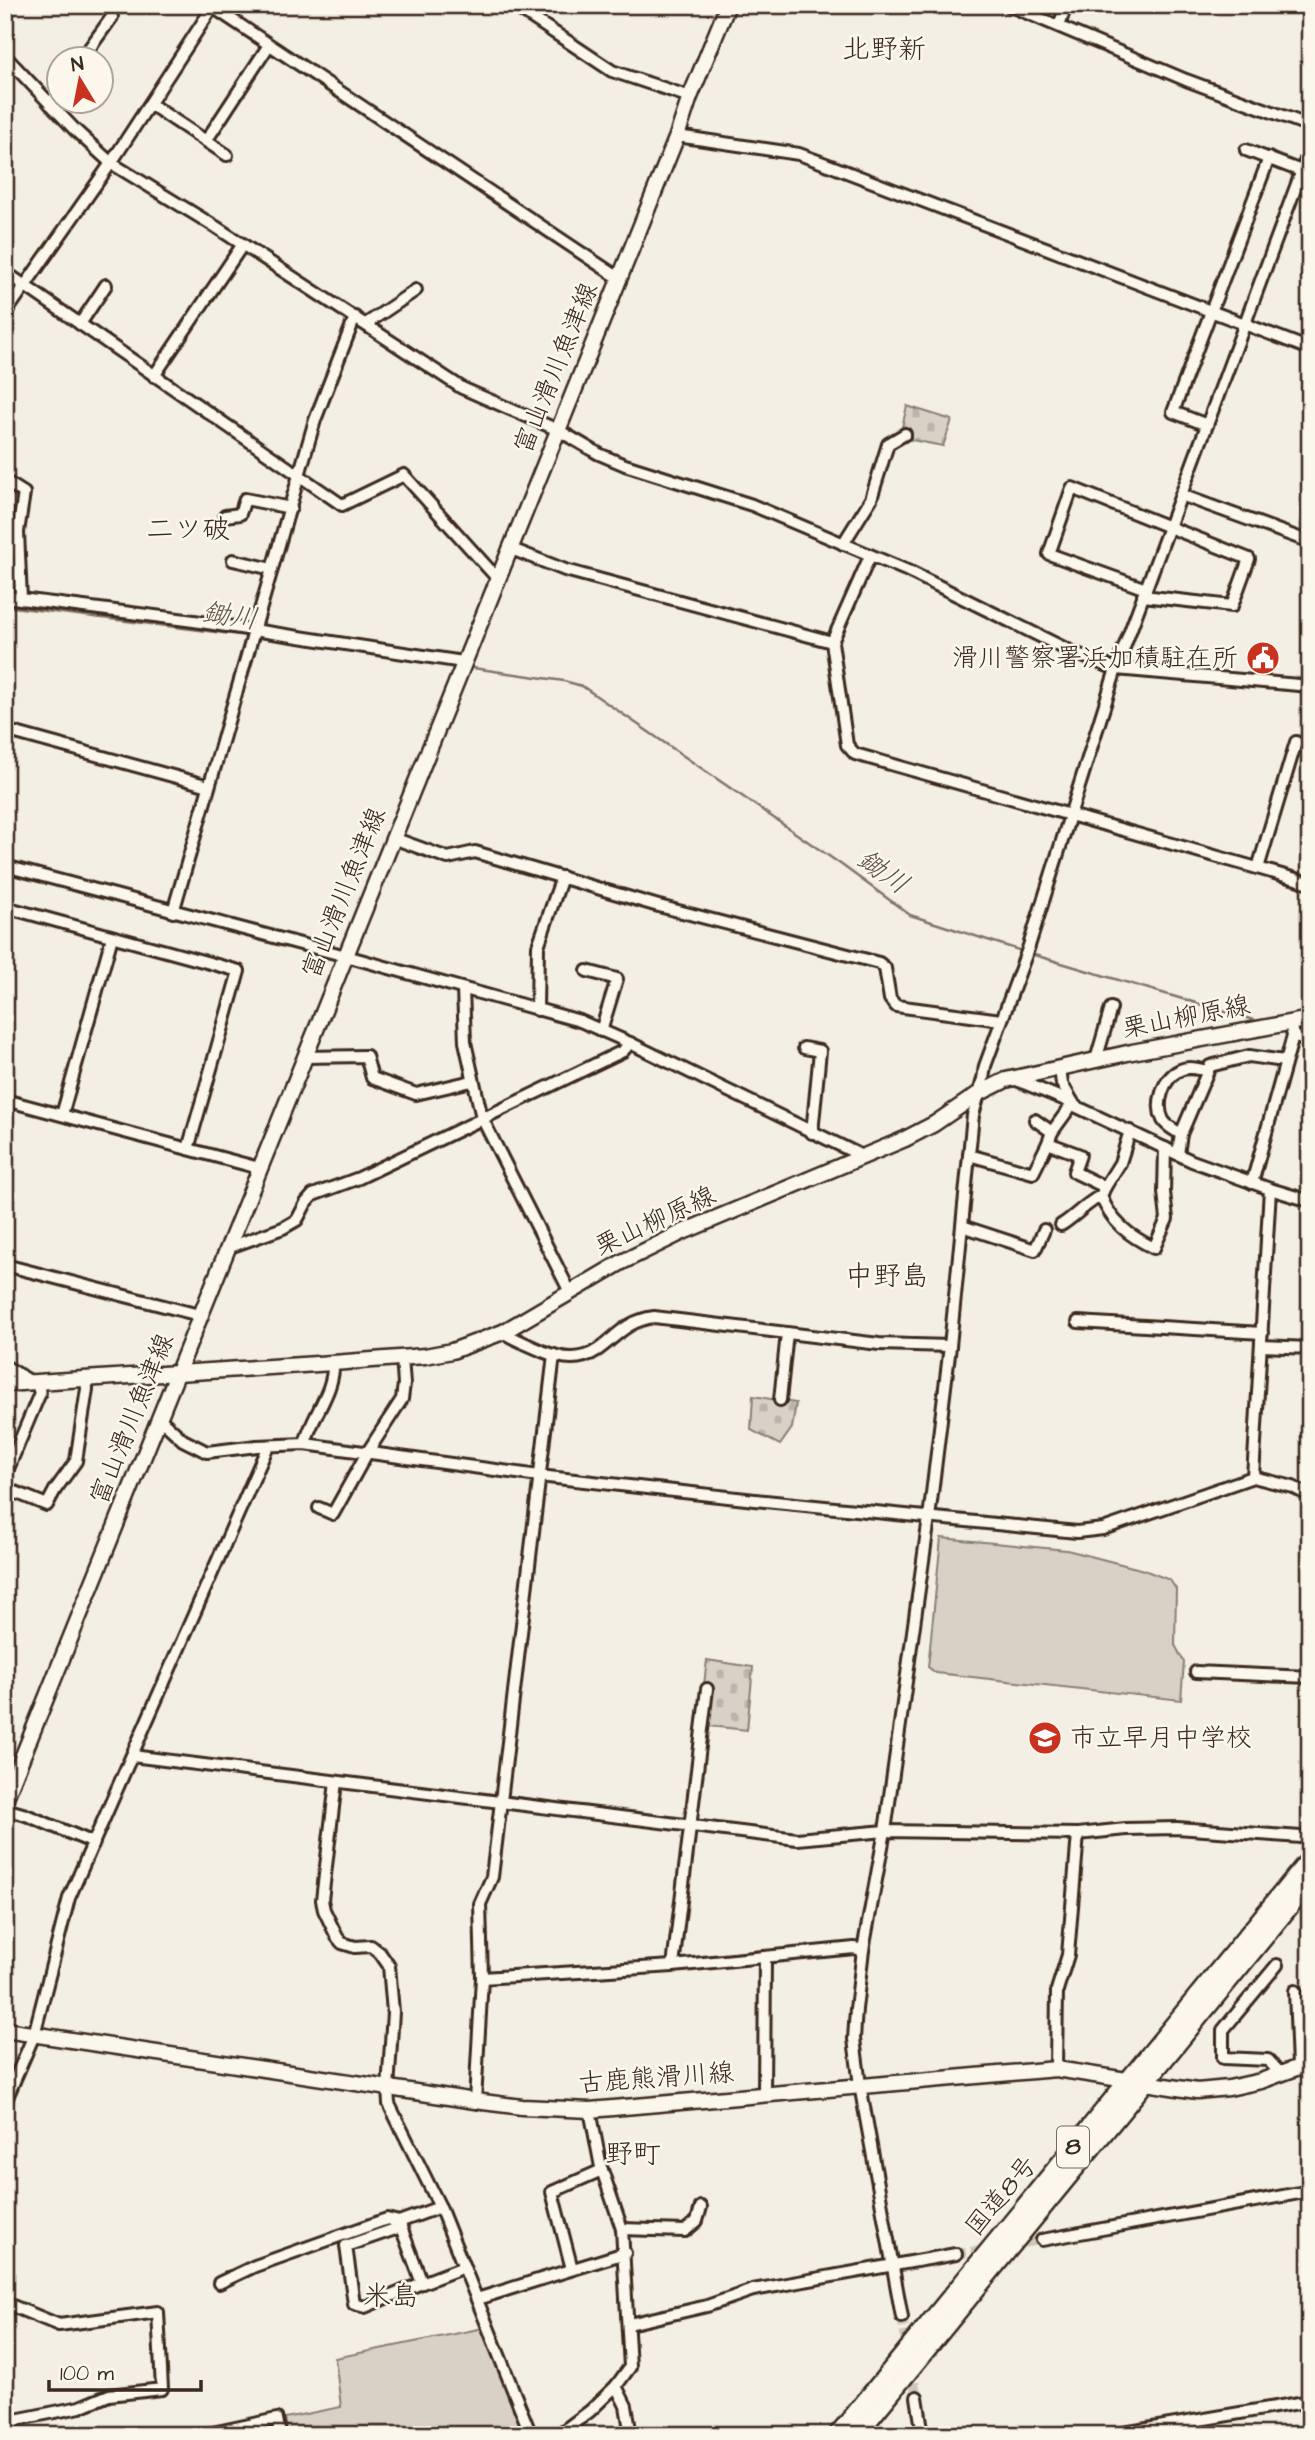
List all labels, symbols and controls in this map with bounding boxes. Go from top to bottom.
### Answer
district label: 北野新 [842,30,926,69]
north arrow [46,46,116,116]
text: N [69,50,86,79]
street label: 富山滑川魚津線 [505,277,607,459]
district label: 二ツ破 [146,510,230,549]
water label: 鋤川 [200,593,260,639]
public building icon: 滑川警察署浜加積駐在所 [1244,639,1282,677]
place label: 滑川警察署浜加積駐在所 [952,640,1238,676]
street label: 富山滑川魚津線 [293,802,395,984]
water label: 鋤川 [849,840,917,904]
street label: 栗山柳原線 [1119,987,1253,1047]
street label: 栗山柳原線 [588,1177,722,1265]
district label: 中野島 [845,1257,929,1296]
street label: 富山滑川魚津線 [81,1328,183,1510]
school or university icon: 市立早月中学校 [1026,1719,1064,1757]
place label: 市立早月中学校 [1070,1720,1252,1756]
street label: 古鹿熊滑川線 [577,2055,735,2101]
road number: 8 [1057,2126,1089,2168]
district label: 野町 [605,2135,661,2174]
street label: 国道8号 [957,2148,1045,2244]
district label: 米島 [363,2277,419,2316]
scale bar [49,2349,201,2393]
text: 100 m [60,2359,115,2388]

